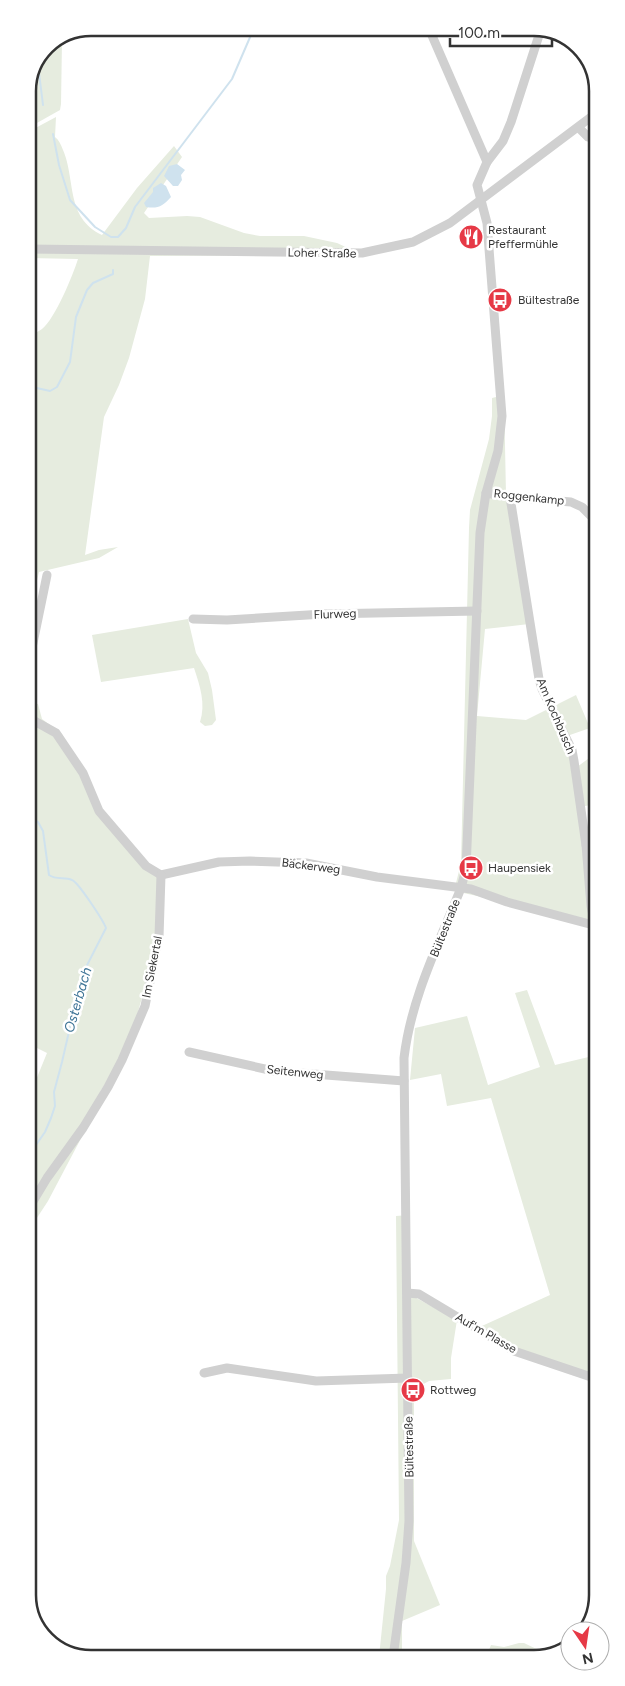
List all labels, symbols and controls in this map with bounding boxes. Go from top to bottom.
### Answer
scale bar [450,15,552,47]
text: 100 m [458,24,500,42]
place label: Restaurant Pfeffermühle [488,223,559,251]
restaurant icon: Restaurant Pfeffermühle [458,224,484,250]
street label: Loher Straße [287,245,357,261]
bus stop icon: Bültestraße [487,287,513,313]
place label: Bültestraße [518,293,580,307]
street label: Roggenkamp [493,486,565,508]
street label: Flurweg [313,606,357,622]
street label: Am Kochbusch [534,676,578,756]
street label: Bäckerweg [281,855,341,877]
bus stop icon: Haupensiek [458,855,484,881]
place label: Haupensiek [488,861,551,875]
street label: Bültestraße [427,897,463,959]
street label: Im Siekertal [139,935,165,999]
water label: Osterbach [61,965,95,1035]
street label: Seitenweg [266,1062,324,1082]
street label: Auf'm Plasse [453,1310,519,1356]
bus stop icon: Rottweg [400,1377,426,1403]
place label: Rottweg [430,1383,476,1397]
street label: Bültestraße [401,1416,417,1478]
north arrow [560,1621,610,1671]
text: N [581,1649,595,1668]

